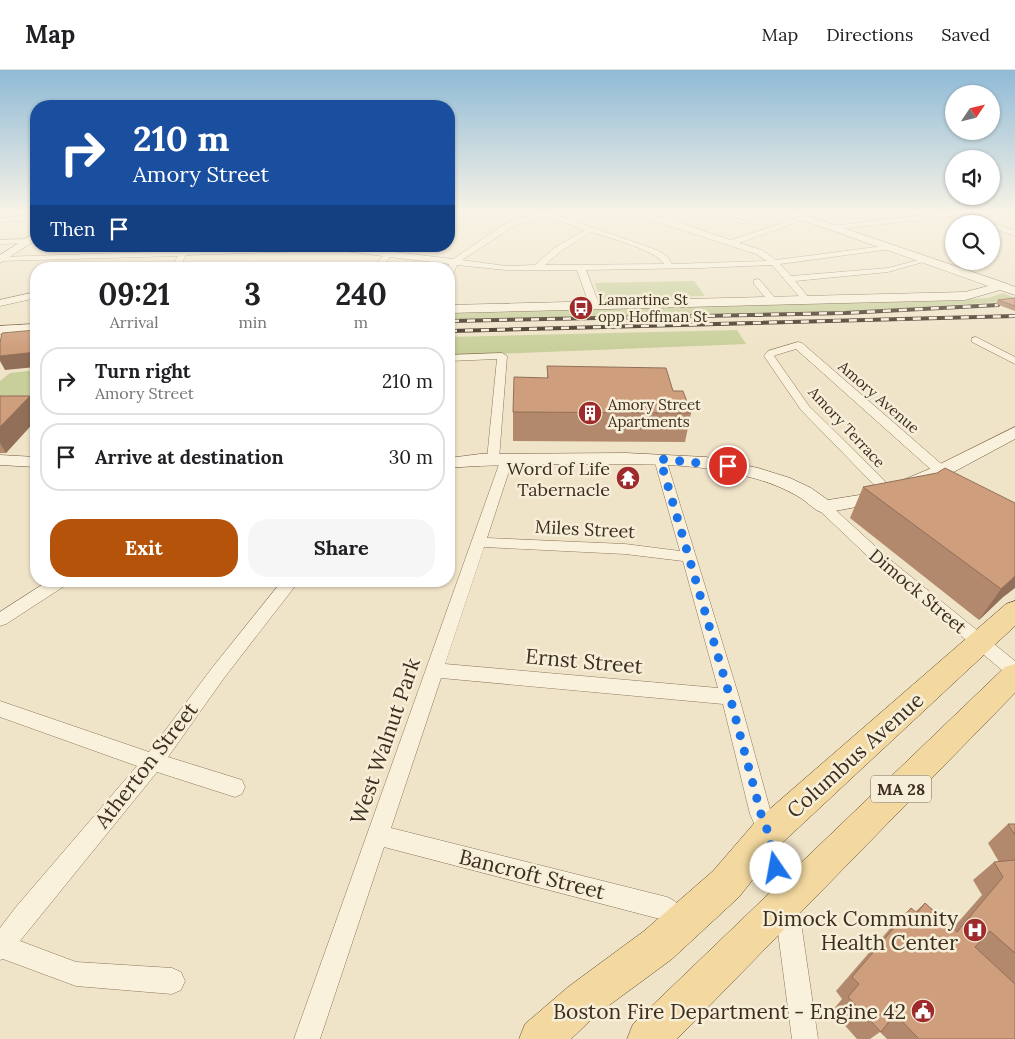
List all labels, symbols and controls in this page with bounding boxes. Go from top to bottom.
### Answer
text: Map [25,19,75,50]
text: Map [762,23,798,46]
text: Directions [826,23,913,46]
text: Saved [941,23,990,46]
north arrow [945,85,1000,140]
map controls [945,85,1000,270]
text: 210 m [133,116,230,161]
icon: right [50,120,115,185]
button: sound [945,150,1000,205]
text: Amory Street [133,160,269,188]
icon: arrive [105,215,133,243]
button: search [945,215,1000,270]
text: Then [50,217,95,241]
text: 09:21 [98,275,170,313]
text: 3 [244,275,261,313]
text: 240 [335,275,387,313]
place label: Lamartine St opp Hoffman St [598,290,708,326]
bus stop icon: Lamartine St opp Hoffman St [568,295,594,321]
text: Arrival [110,312,159,332]
text: min [239,312,267,332]
text: m [354,312,368,332]
street label: Amory Avenue [834,356,923,437]
text: Turn right [95,359,191,383]
icon: right [52,367,80,395]
text: 210 m [382,369,433,393]
street label: Amory Terrace [804,382,889,471]
text: Amory Street [95,383,194,403]
place label: Amory Street Apartments [607,395,701,431]
building icon: Amory Street Apartments [577,400,603,426]
icon: arrive [52,443,80,471]
text: Arrive at destination [95,445,284,469]
text: 30 m [389,445,433,469]
pin [707,445,749,487]
icon: arrive [714,452,742,480]
place label: Word of Life Tabernacle [507,457,610,501]
temple icon: Word of Life Tabernacle [615,465,641,491]
street label: Miles Street [534,515,636,543]
button: Exit [50,519,238,577]
button: Share [248,519,435,577]
street label: Dimock Street [865,544,971,638]
street label: Ernst Street [524,642,645,680]
street label: West Walnut Park [344,654,426,828]
street label: Columbus Avenue [781,686,929,824]
street label: Atherton Street [88,696,204,834]
road number: MA 28 [871,776,931,802]
position arrow [749,841,801,893]
street label: Bancroft Street [456,843,609,905]
place label: Dimock Community Health Center [762,905,958,956]
hospital icon: Dimock Community Health Center [962,917,988,943]
place label: Boston Fire Department - Engine 42 [553,998,906,1025]
public building icon: Boston Fire Department - Engine 42 [910,998,936,1024]

